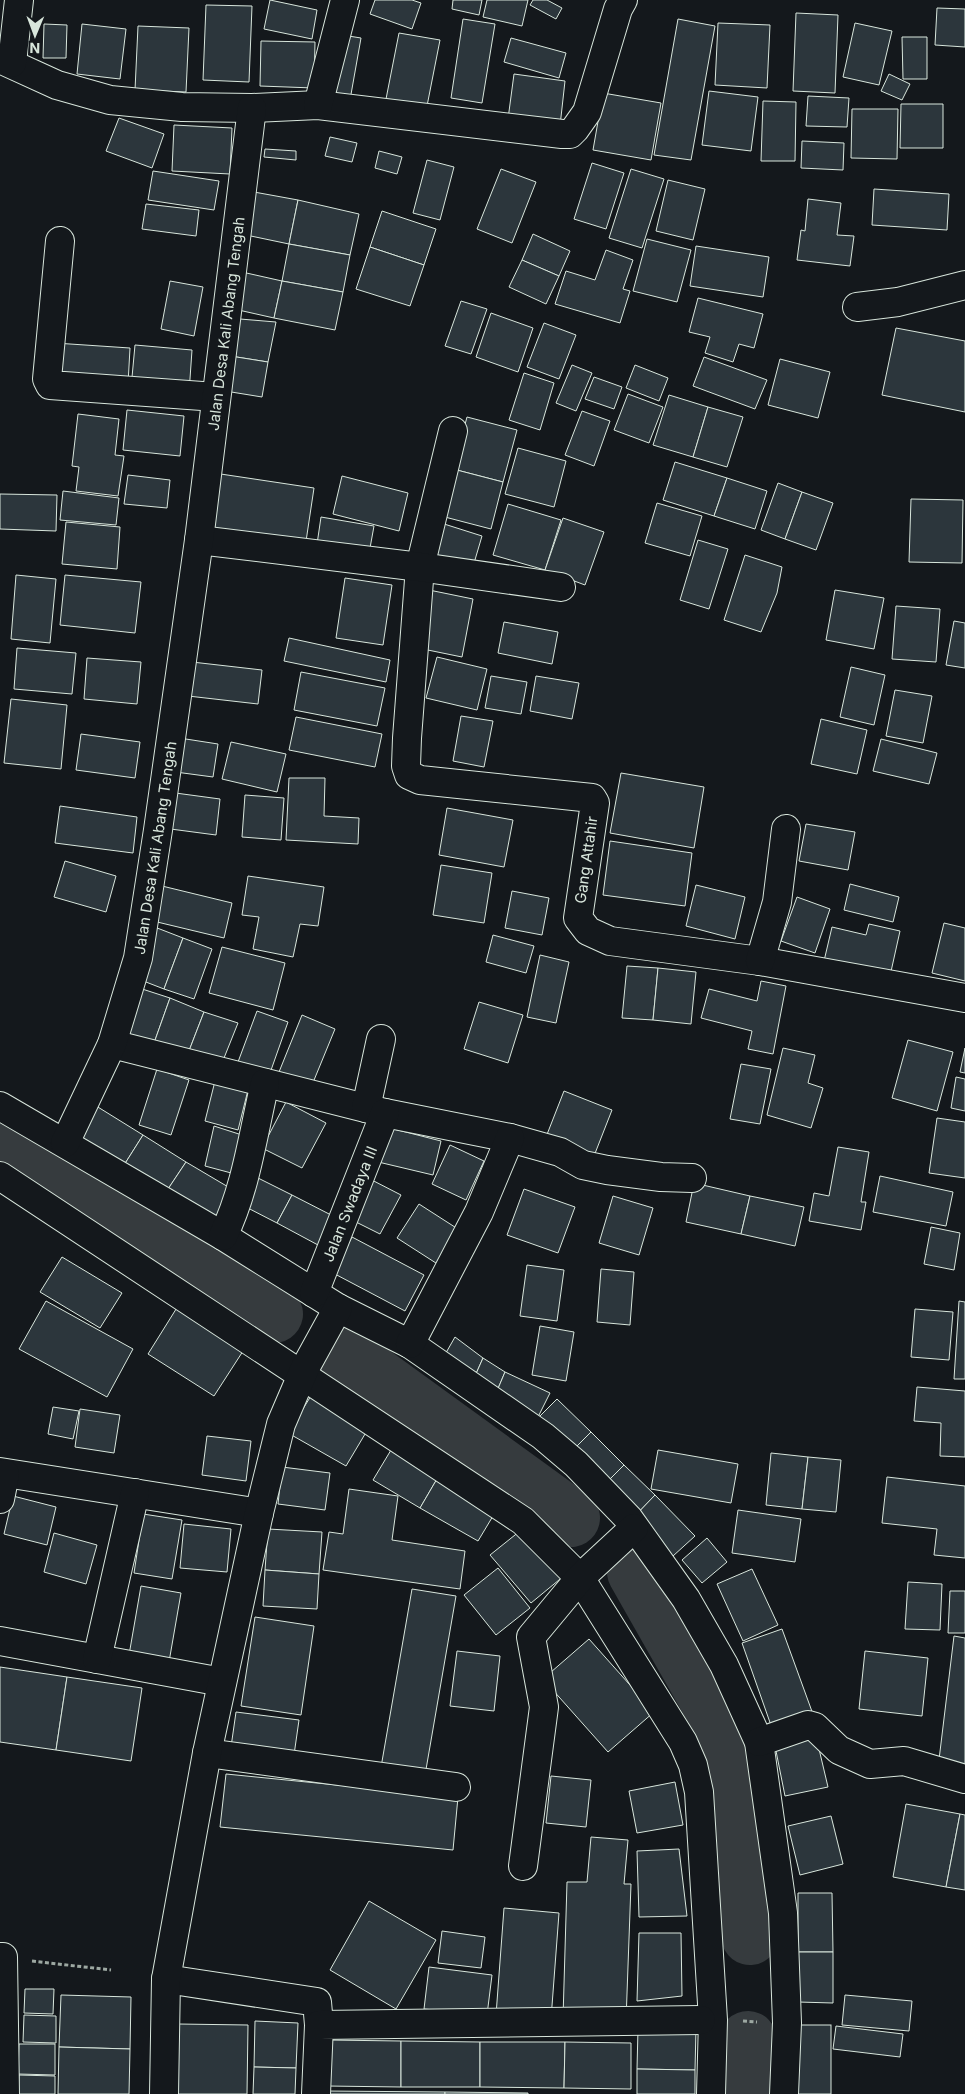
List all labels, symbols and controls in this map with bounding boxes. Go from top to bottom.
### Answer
north arrow [10,10,60,60]
text: N [29,40,40,57]
street label: Jalan Desa Kali Abang Tengah [203,215,248,432]
street label: Jalan Desa Kali Abang Tengah [129,740,180,956]
street label: Gang Attahir [570,815,602,905]
street label: Jalan Swadaya III [318,1143,381,1264]

